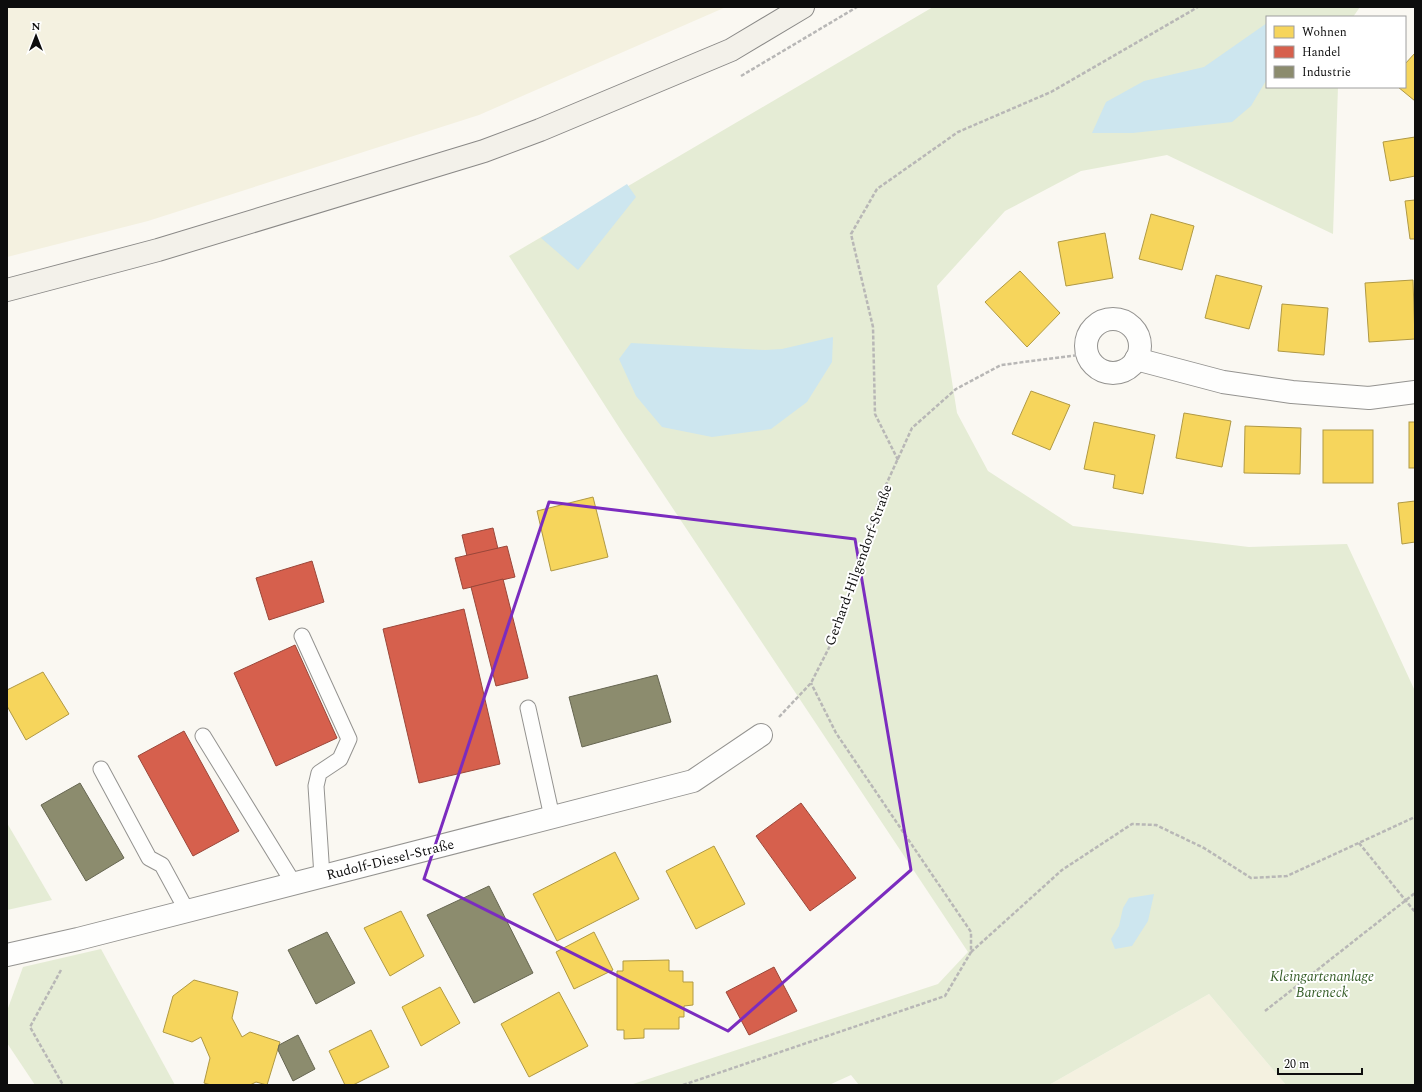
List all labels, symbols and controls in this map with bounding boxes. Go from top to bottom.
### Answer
north arrow [16,16,56,56]
legend [1266,16,1406,88]
text: N [32,18,41,35]
text: Wohnen [1302,23,1347,42]
text: Handel [1302,43,1341,62]
text: Industrie [1302,63,1351,82]
street label: Gerhard-Hilgendorf-Straße [819,481,898,649]
street label: Rudolf-Diesel-Straße [324,833,456,886]
park label: Kleingartenanlage Bareneck [1270,966,1374,1003]
scale bar [1278,1050,1362,1076]
text: 20 m [1284,1055,1309,1074]

